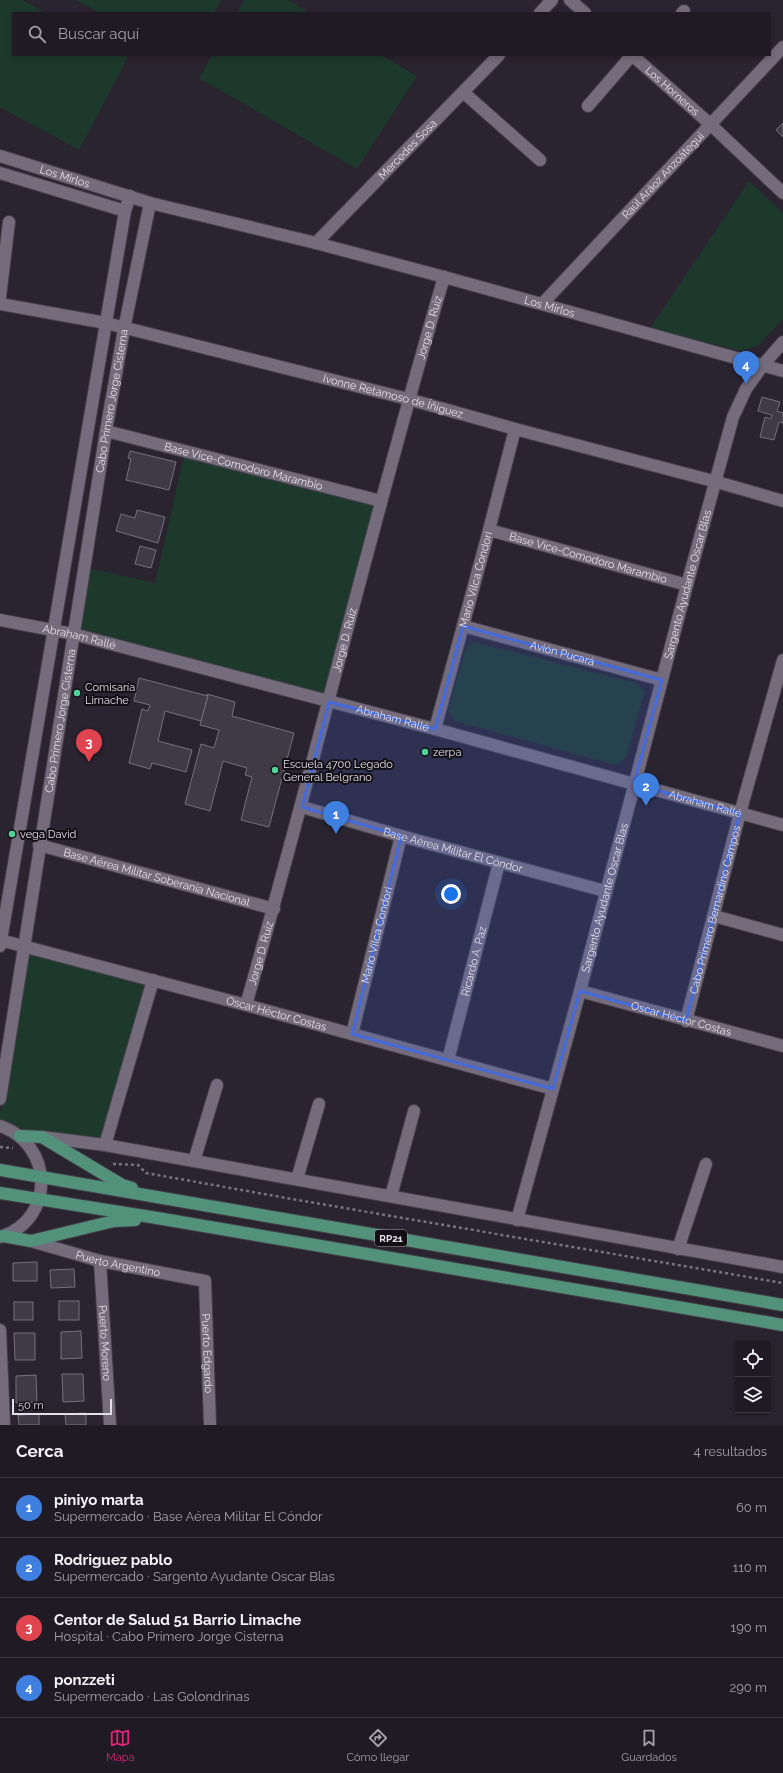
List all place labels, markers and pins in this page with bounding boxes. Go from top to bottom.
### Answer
pin: 4 [733,351,759,384]
place label: Comisaría Limache [85,681,135,707]
marker: Comisaría Limache [72,688,82,698]
pin: 3 [76,729,102,762]
place label: zerpa [433,746,461,759]
marker: zerpa [420,747,430,757]
place label: Escuela 4700 Legado General Belgrano [283,758,393,784]
marker: Escuela 4700 Legado General Belgrano [270,765,280,775]
pin: 2 [633,773,659,806]
pin: 1 [323,801,349,834]
place label: vega David [20,828,77,841]
marker: vega David [7,829,17,839]

